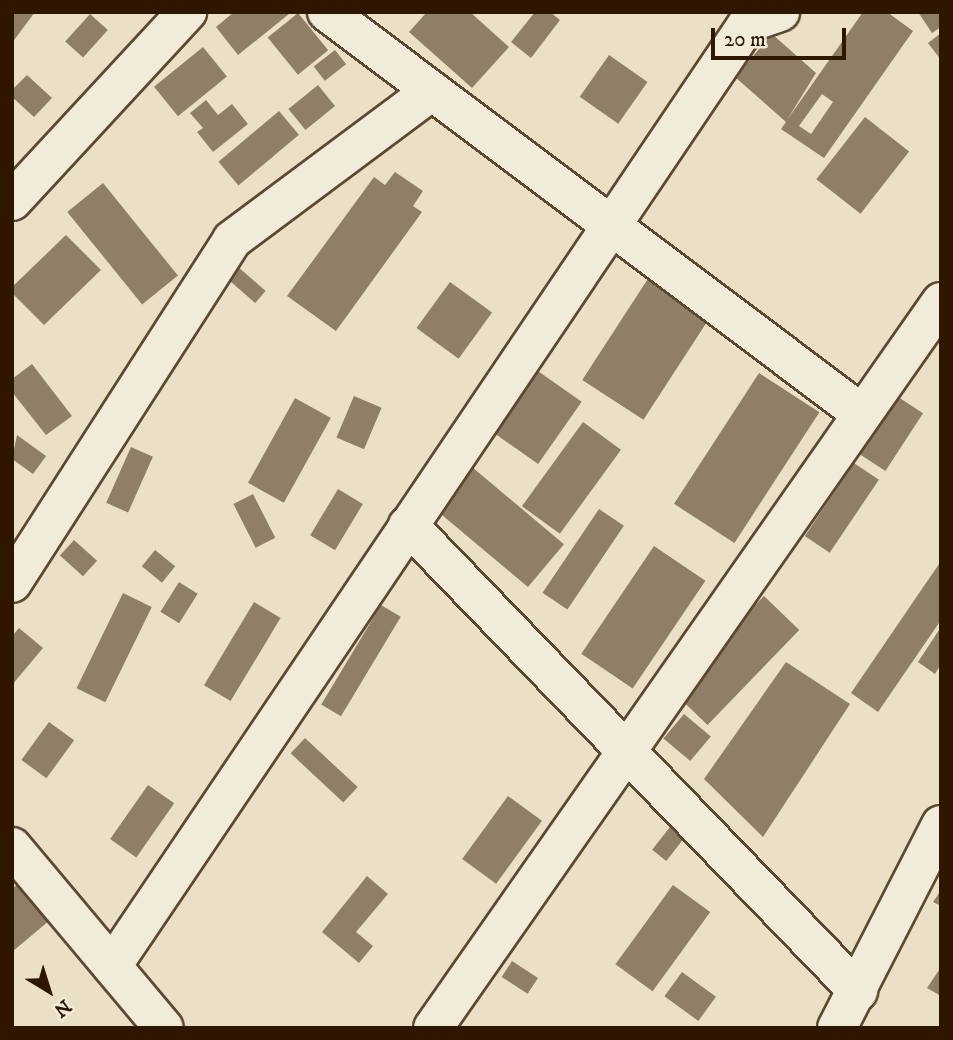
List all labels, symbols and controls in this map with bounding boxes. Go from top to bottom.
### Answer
scale bar [715,14,850,58]
text: 20 m [724,27,766,53]
north arrow [14,956,84,1026]
text: N [49,994,75,1022]

